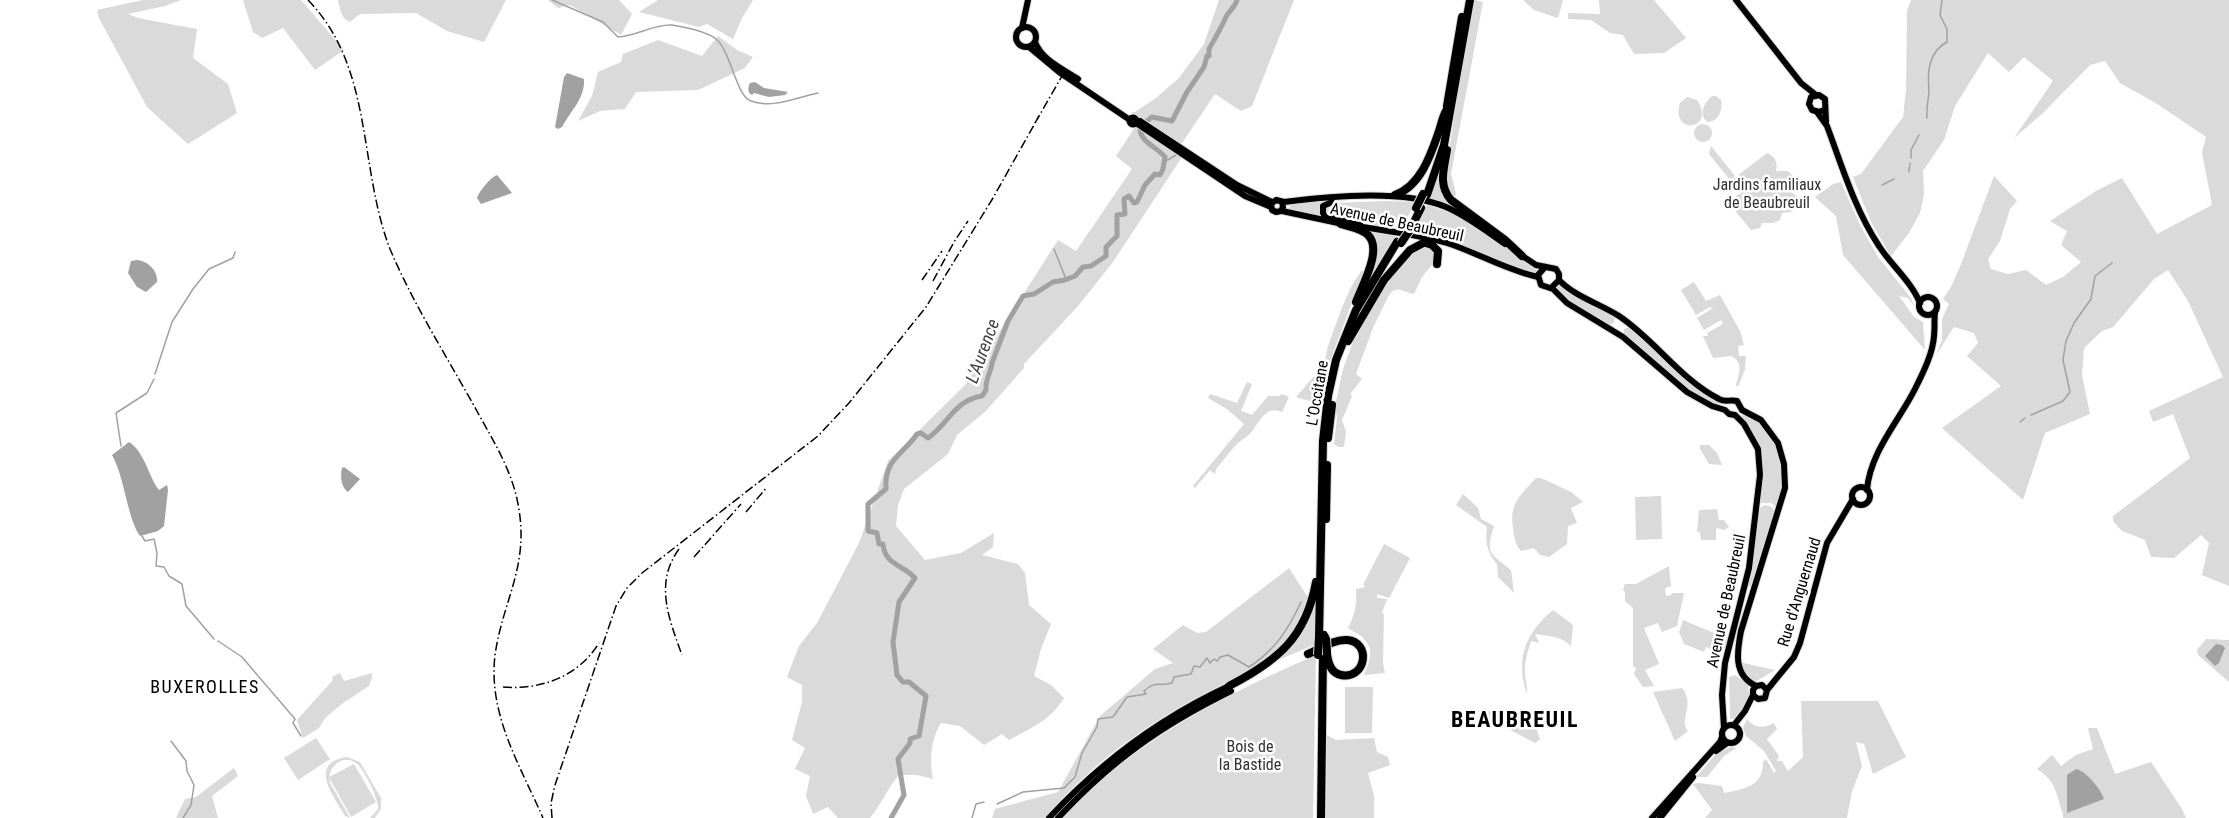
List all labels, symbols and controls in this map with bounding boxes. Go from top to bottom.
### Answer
park label: Jardins familiaux de Beaubreuil [1713,175,1821,212]
street label: Avenue de Beaubreuil [1329,199,1465,245]
water label: L'Aurence [961,316,1003,386]
street label: L'Occitane [1302,359,1332,427]
street label: Avenue de Beaubreuil [1703,533,1749,669]
street label: Rue d'Anguernaud [1773,535,1825,649]
district label: BUXEROLLES [150,676,260,697]
district label: BEAUBREUIL [1451,707,1579,732]
park label: Bois de la Bastide [1219,737,1281,774]

